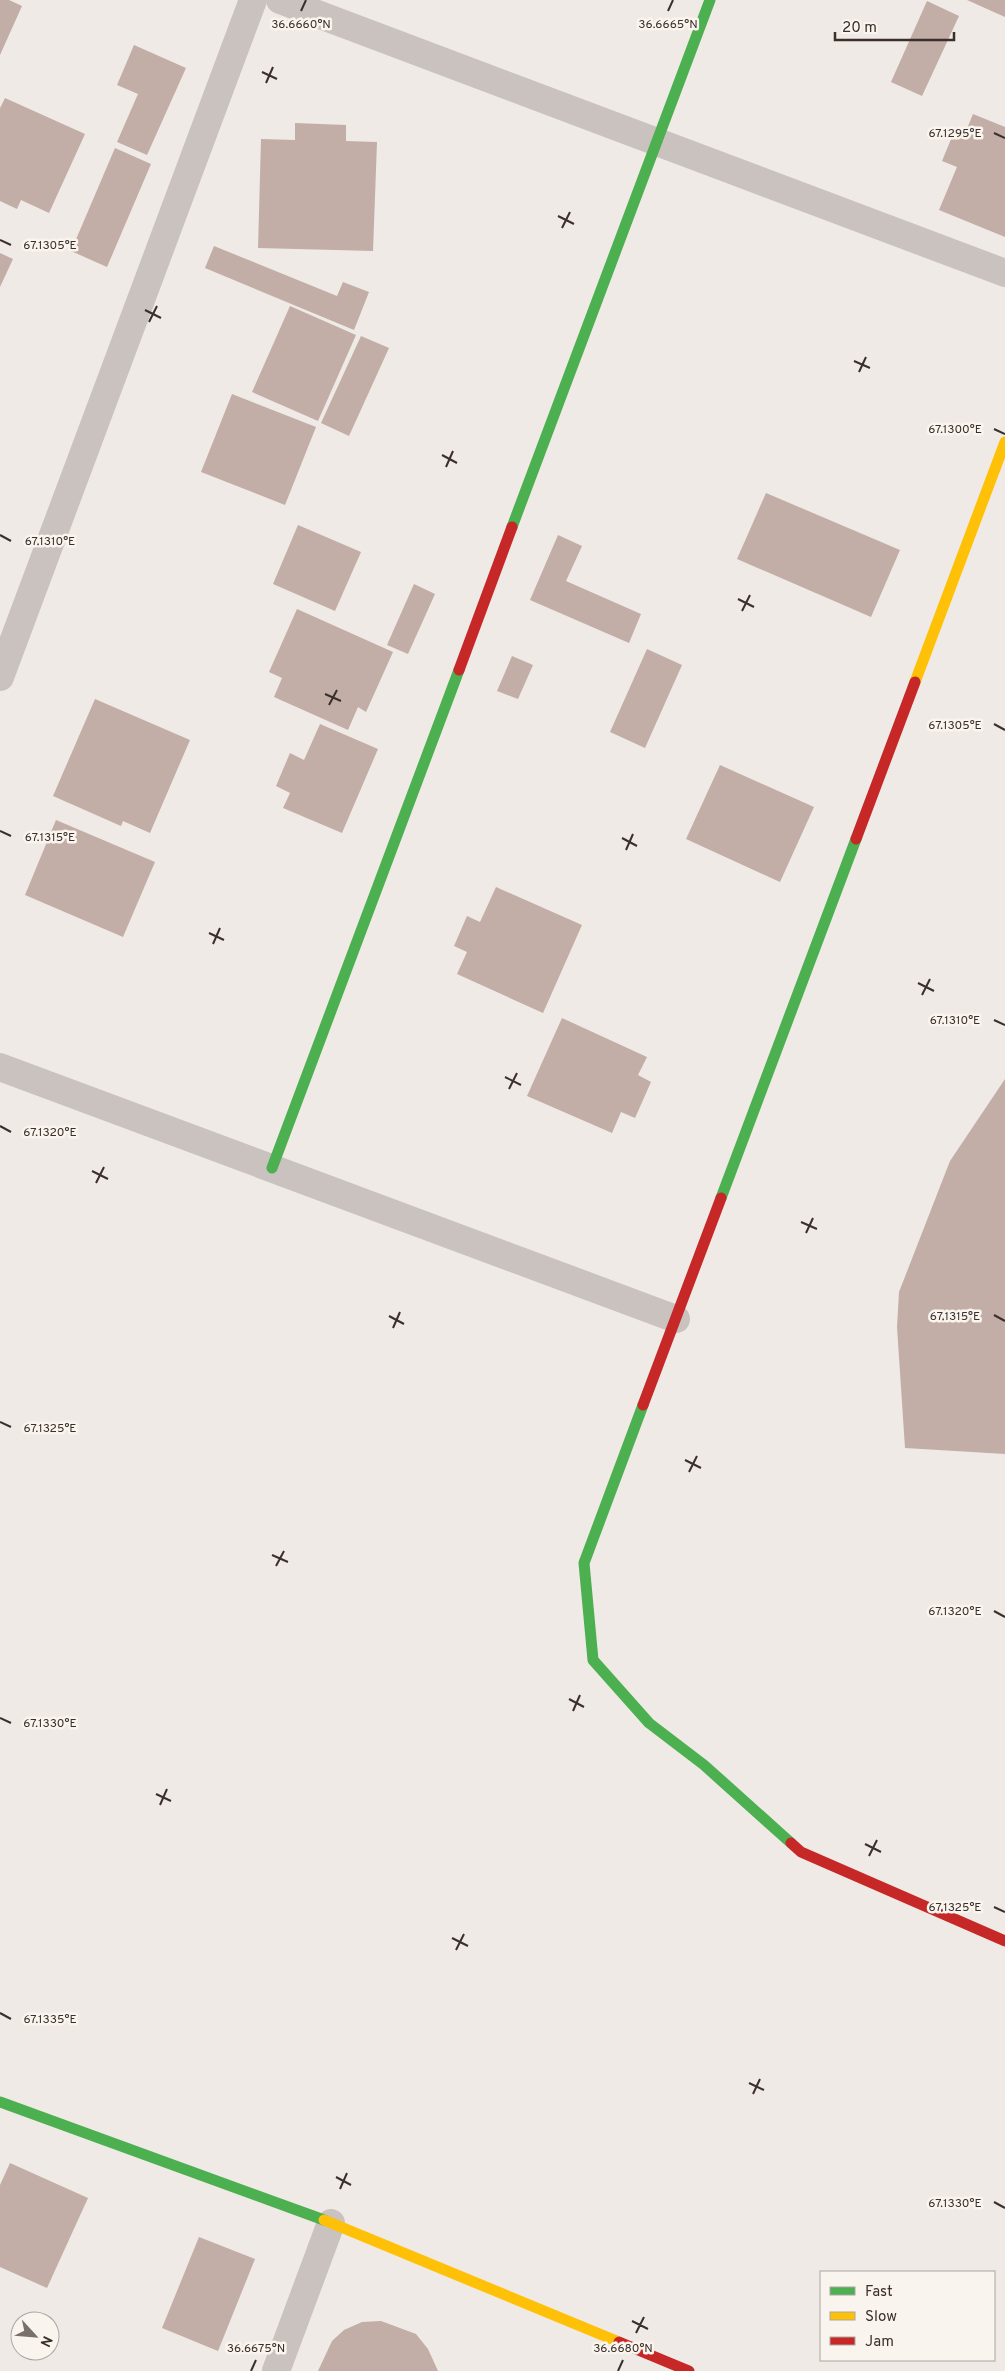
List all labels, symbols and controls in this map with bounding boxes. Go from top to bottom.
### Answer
scale bar [835,10,954,42]
text: 36.6660°N [271,17,331,33]
text: 36.6665°N [638,17,698,33]
text: 20 m [842,19,877,38]
text: 67.1295°E [928,126,982,142]
text: 67.1305°E [23,238,77,254]
text: 67.1300°E [928,422,982,438]
text: 67.1310°E [25,534,75,550]
text: 67.1305°E [928,718,982,734]
text: 67.1315°E [25,830,75,846]
text: 67.1310°E [930,1013,980,1029]
text: 67.1320°E [23,1125,77,1141]
text: 67.1315°E [930,1309,980,1325]
text: 67.1325°E [23,1421,77,1437]
text: 67.1320°E [928,1604,982,1620]
text: 67.1330°E [23,1716,77,1732]
text: 67.1325°E [928,1900,982,1916]
text: 67.1335°E [23,2012,77,2028]
text: 67.1330°E [928,2196,982,2212]
legend [820,2271,995,2361]
text: Fast [865,2283,893,2302]
text: Slow [865,2308,897,2327]
north arrow [10,2311,60,2361]
text: N [35,2333,55,2349]
text: Jam [865,2333,894,2352]
text: 36.6675°N [227,2341,285,2357]
text: 36.6680°N [593,2341,653,2357]

